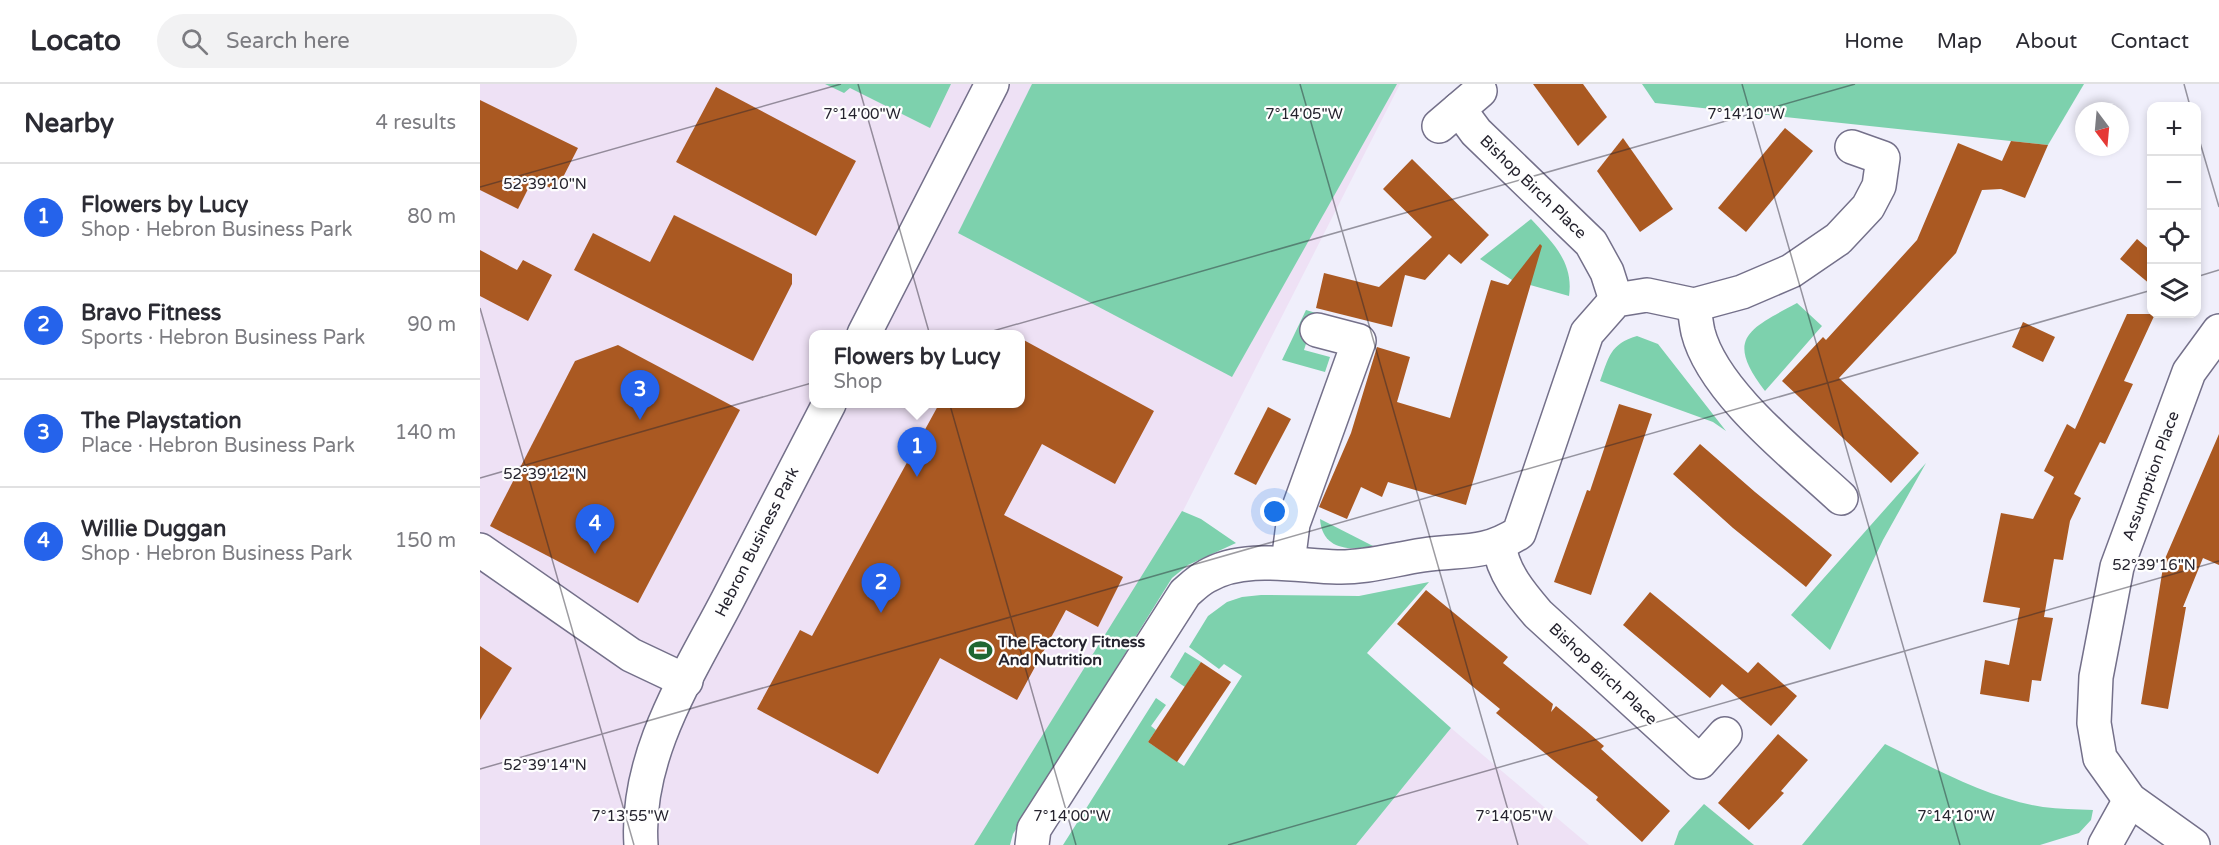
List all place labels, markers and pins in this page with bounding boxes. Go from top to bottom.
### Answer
pin: 3 [620,370,660,420]
pin: 1 [898,428,936,477]
pin: 4 [576,504,614,554]
pin: 2 [862,564,900,613]
place label: The Factory Fitness And Nutrition [997,632,1145,670]
sports icon: The Factory Fitness And Nutrition [967,638,993,664]

